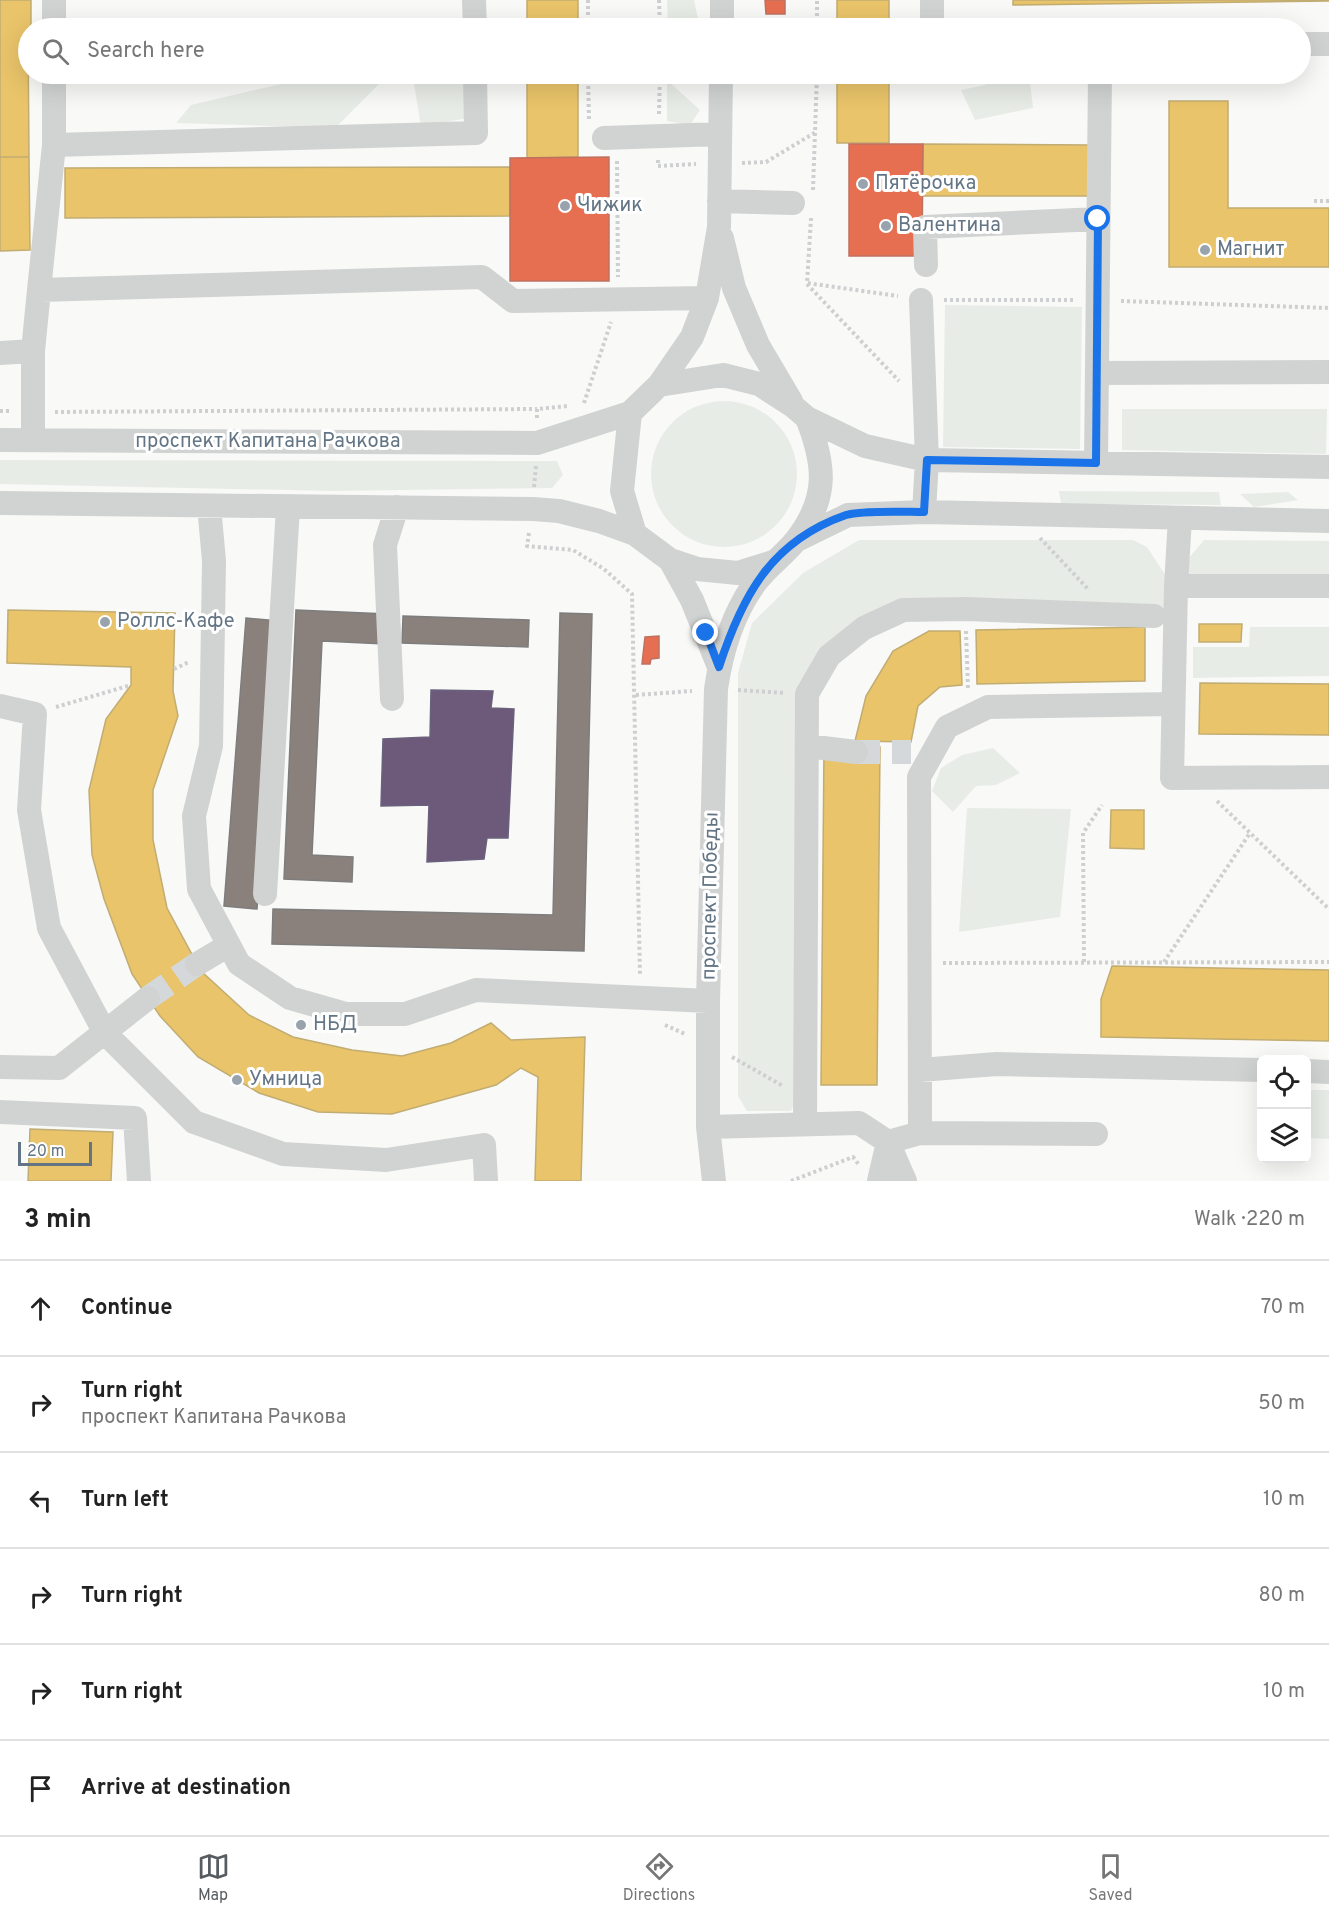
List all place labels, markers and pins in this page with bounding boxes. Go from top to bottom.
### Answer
place label: Пятёрочка [875,171,976,197]
marker: Пятёрочка [856,177,870,191]
place label: Чижик [577,193,643,219]
marker: Чижик [558,199,572,213]
place label: Валентина [898,213,1001,239]
marker: Валентина [879,219,893,233]
place label: Магнит [1217,237,1285,263]
marker: Магнит [1198,243,1212,257]
place label: Роллс-Кафе [117,609,235,635]
marker: Роллс-Кафе [98,615,112,629]
place label: НБД [313,1012,357,1038]
marker: НБД [294,1018,308,1032]
place label: Умница [249,1067,322,1093]
marker: Умница [230,1073,244,1087]

